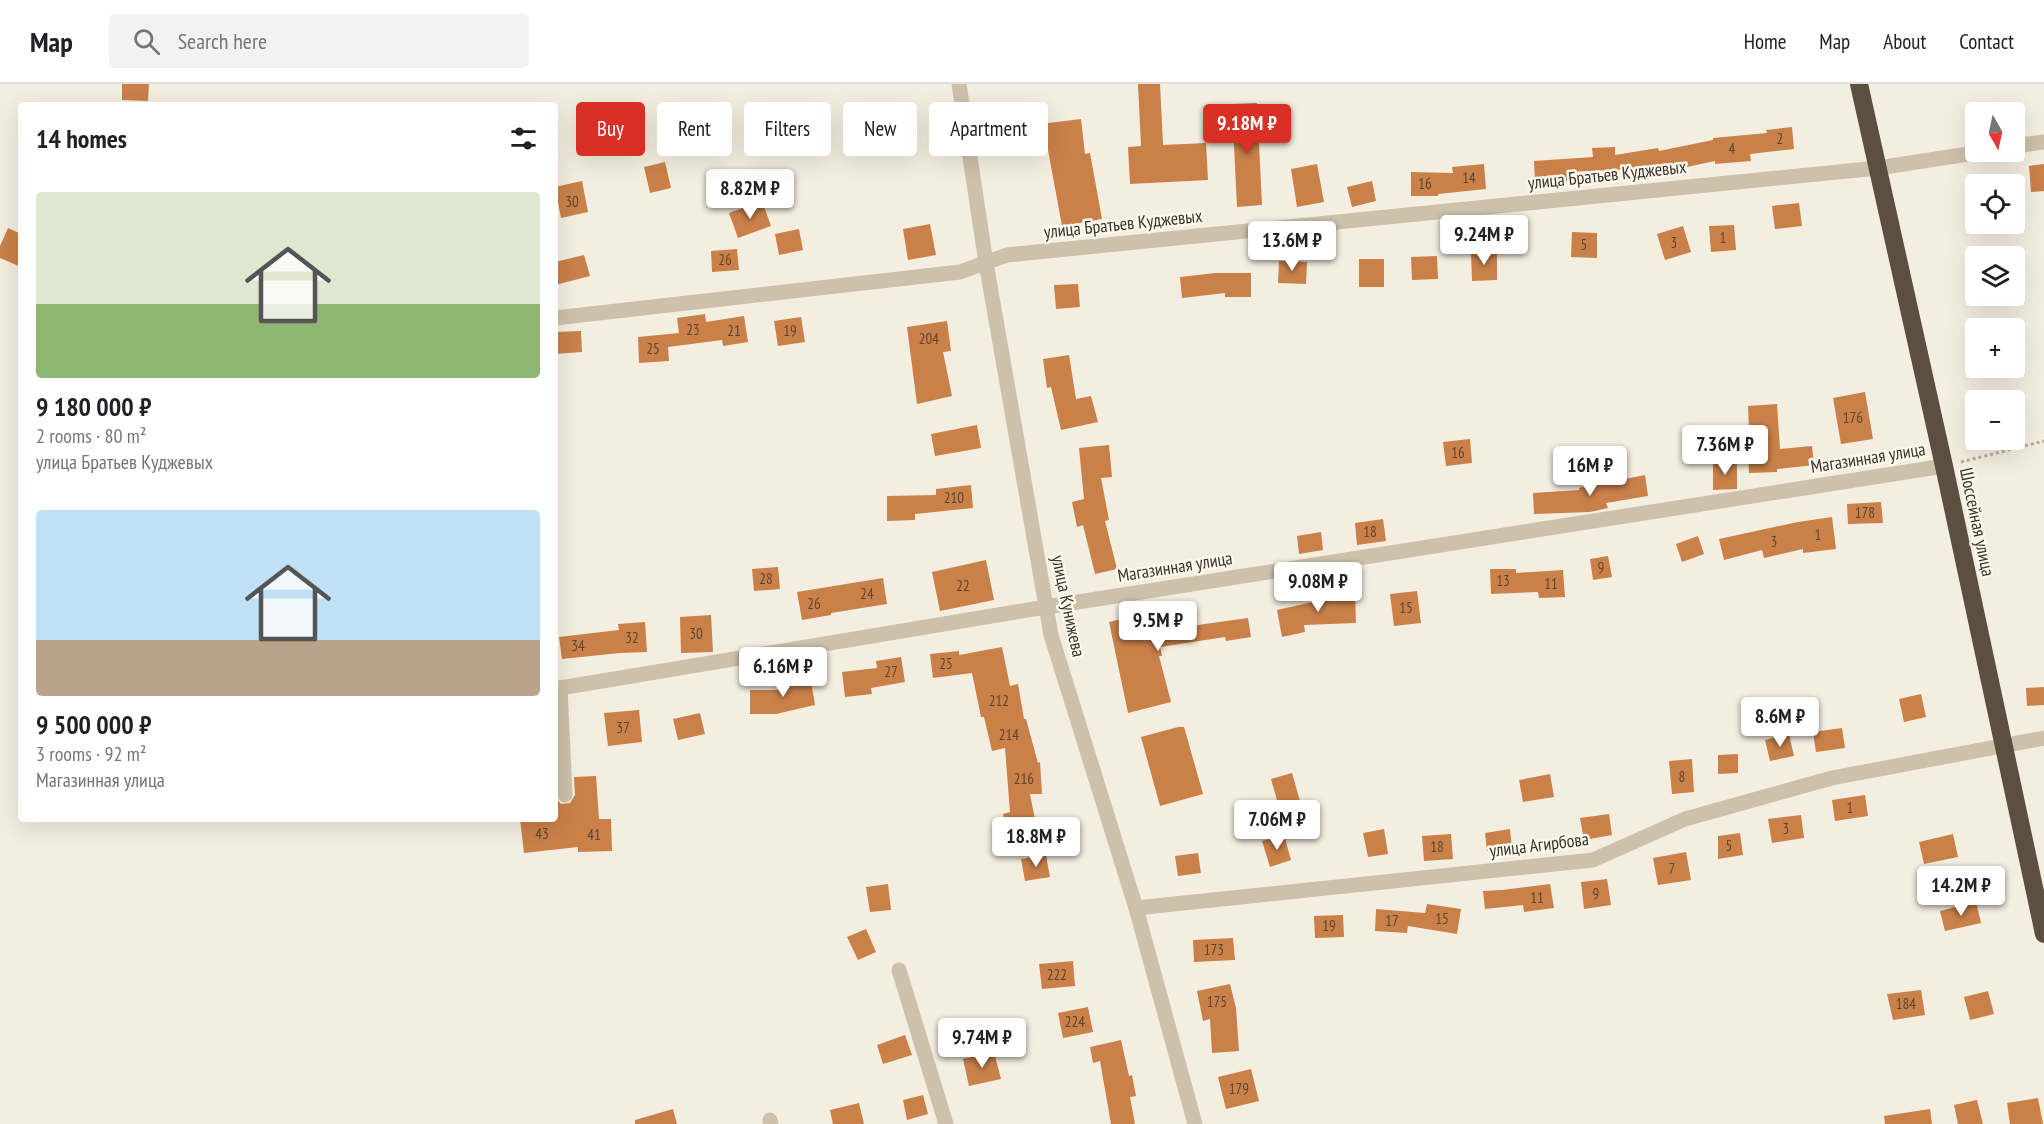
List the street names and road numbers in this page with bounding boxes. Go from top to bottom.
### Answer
street label: улица Братьев Куджевых [1527,155,1688,194]
street label: улица Братьев Куджевых [1043,204,1204,243]
street label: Магазинная улица [1809,437,1927,478]
street label: Шоссейная улица [1955,465,2000,578]
street label: Магазинная улица [1116,546,1234,587]
street label: улица Кунижева [1046,553,1090,659]
street label: улица Агирбова [1488,827,1590,862]

